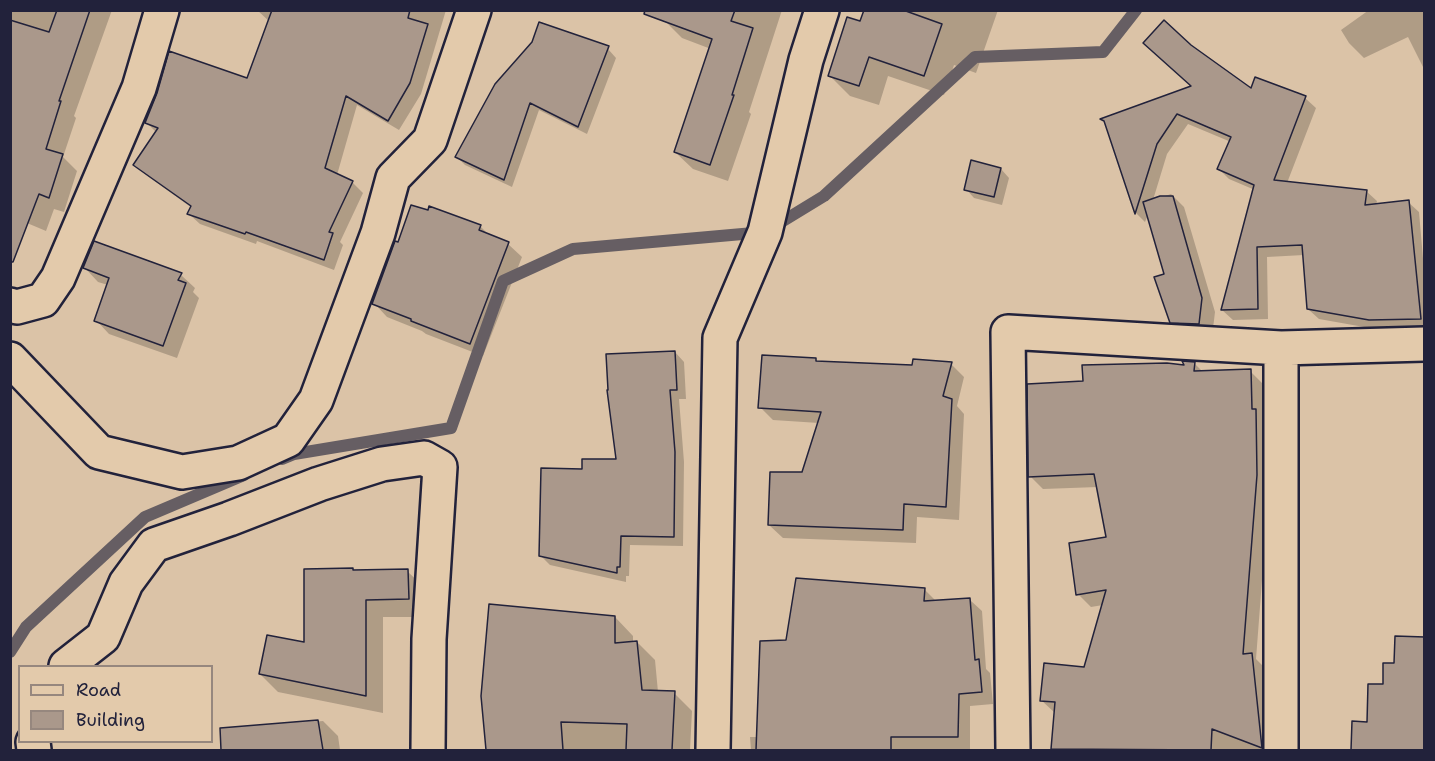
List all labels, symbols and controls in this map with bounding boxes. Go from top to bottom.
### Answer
legend [18,665,213,743]
text: Road [76,678,121,702]
text: Building [76,708,145,732]

